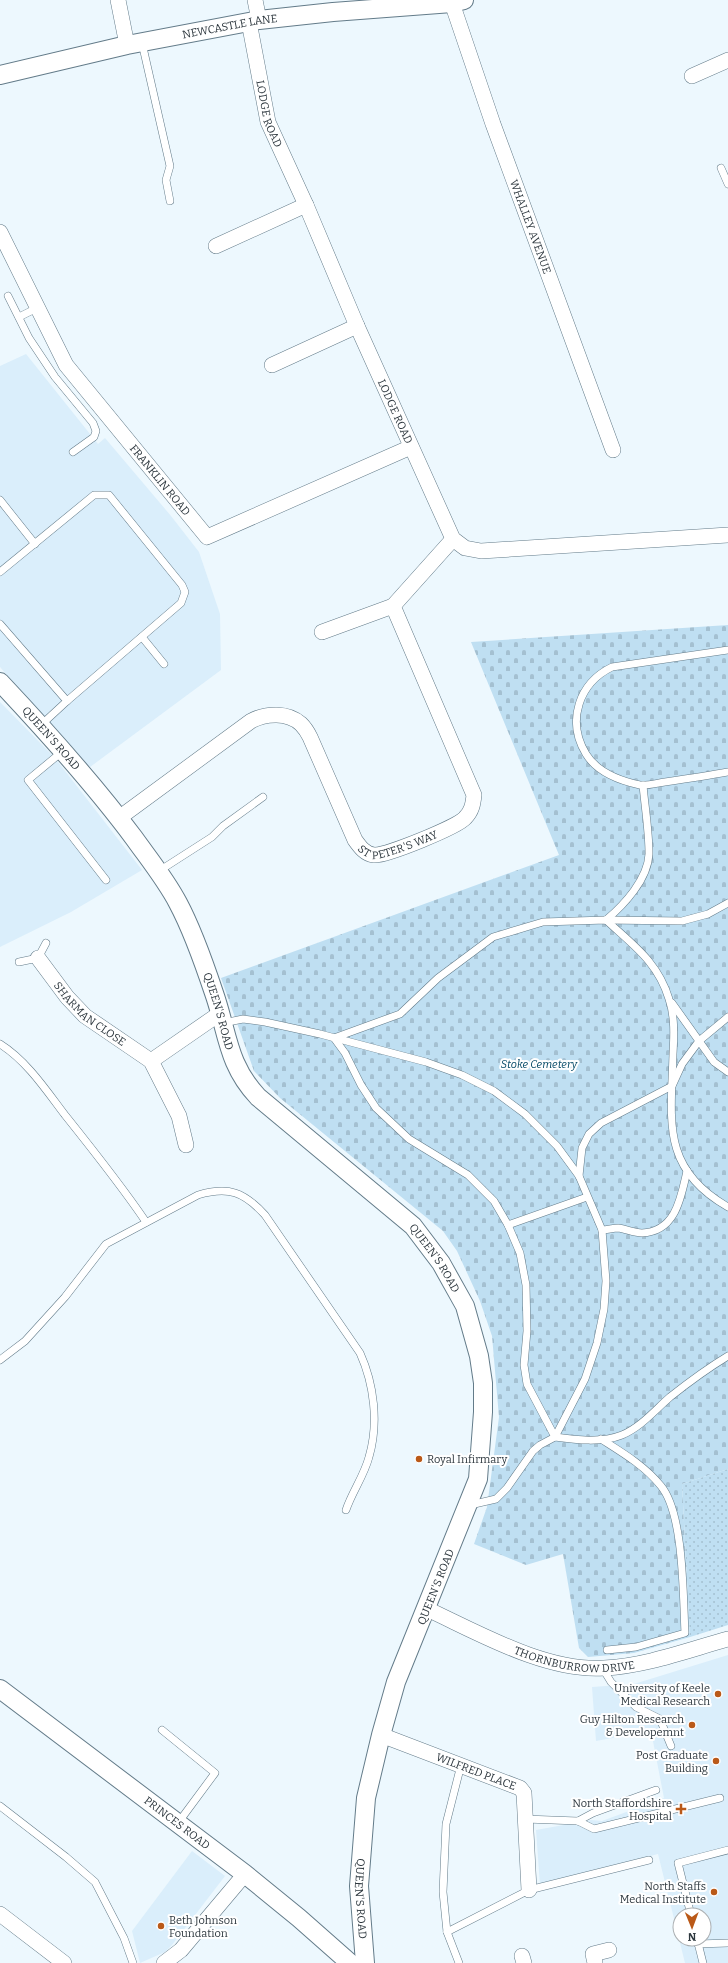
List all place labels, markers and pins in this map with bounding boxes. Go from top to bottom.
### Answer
place label: Royal Infirmary [427,1453,507,1466]
marker: Royal Infirmary [414,1454,424,1464]
place label: University of Keele Medical Research [614,1682,710,1708]
marker: University of Keele Medical Research [713,1689,723,1699]
place label: Guy Hilton Research & Developemnt [580,1713,684,1739]
marker: Guy Hilton Research & Developemnt [687,1720,697,1730]
place label: Post Graduate Building [636,1749,708,1775]
marker: Post Graduate Building [711,1756,721,1766]
place label: North Staffordshire Hospital [572,1797,672,1823]
marker: North Staffordshire Hospital [675,1803,687,1815]
place label: North Staffs Medical Institute [620,1880,706,1906]
marker: North Staffs Medical Institute [709,1887,719,1897]
place label: Beth Johnson Foundation [169,1914,237,1940]
marker: Beth Johnson Foundation [156,1921,166,1931]

